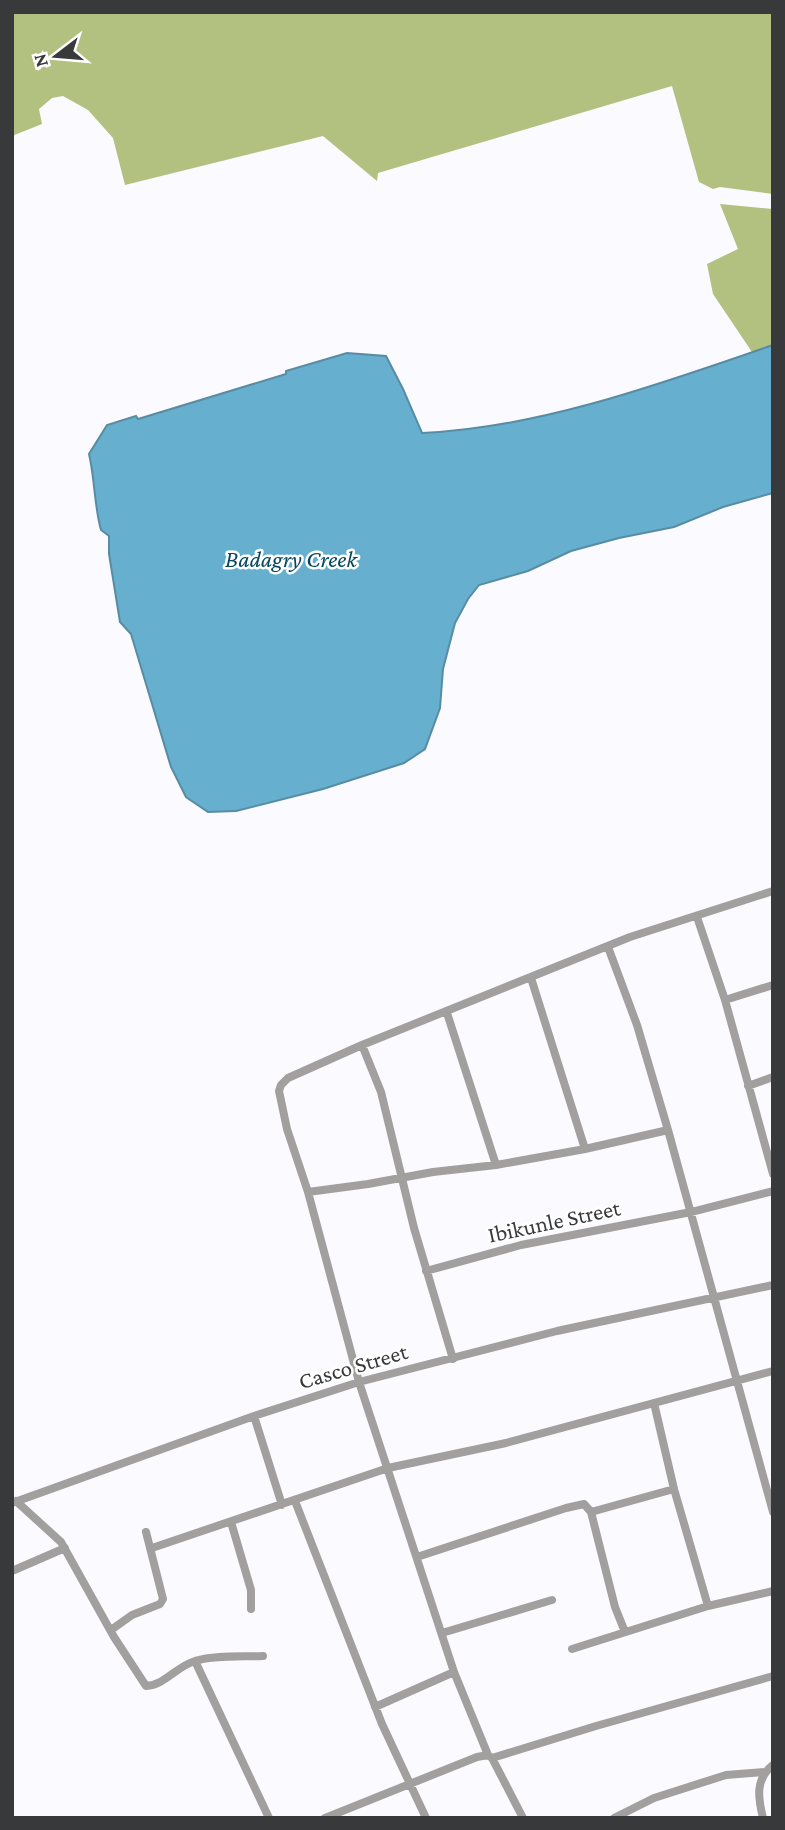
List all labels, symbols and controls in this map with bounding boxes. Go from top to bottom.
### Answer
north arrow [21,21,91,91]
text: N [28,51,52,70]
water label: Badagry Creek [225,545,358,572]
street label: Ibikunle Street [485,1194,623,1248]
street label: Casco Street [296,1338,411,1394]

